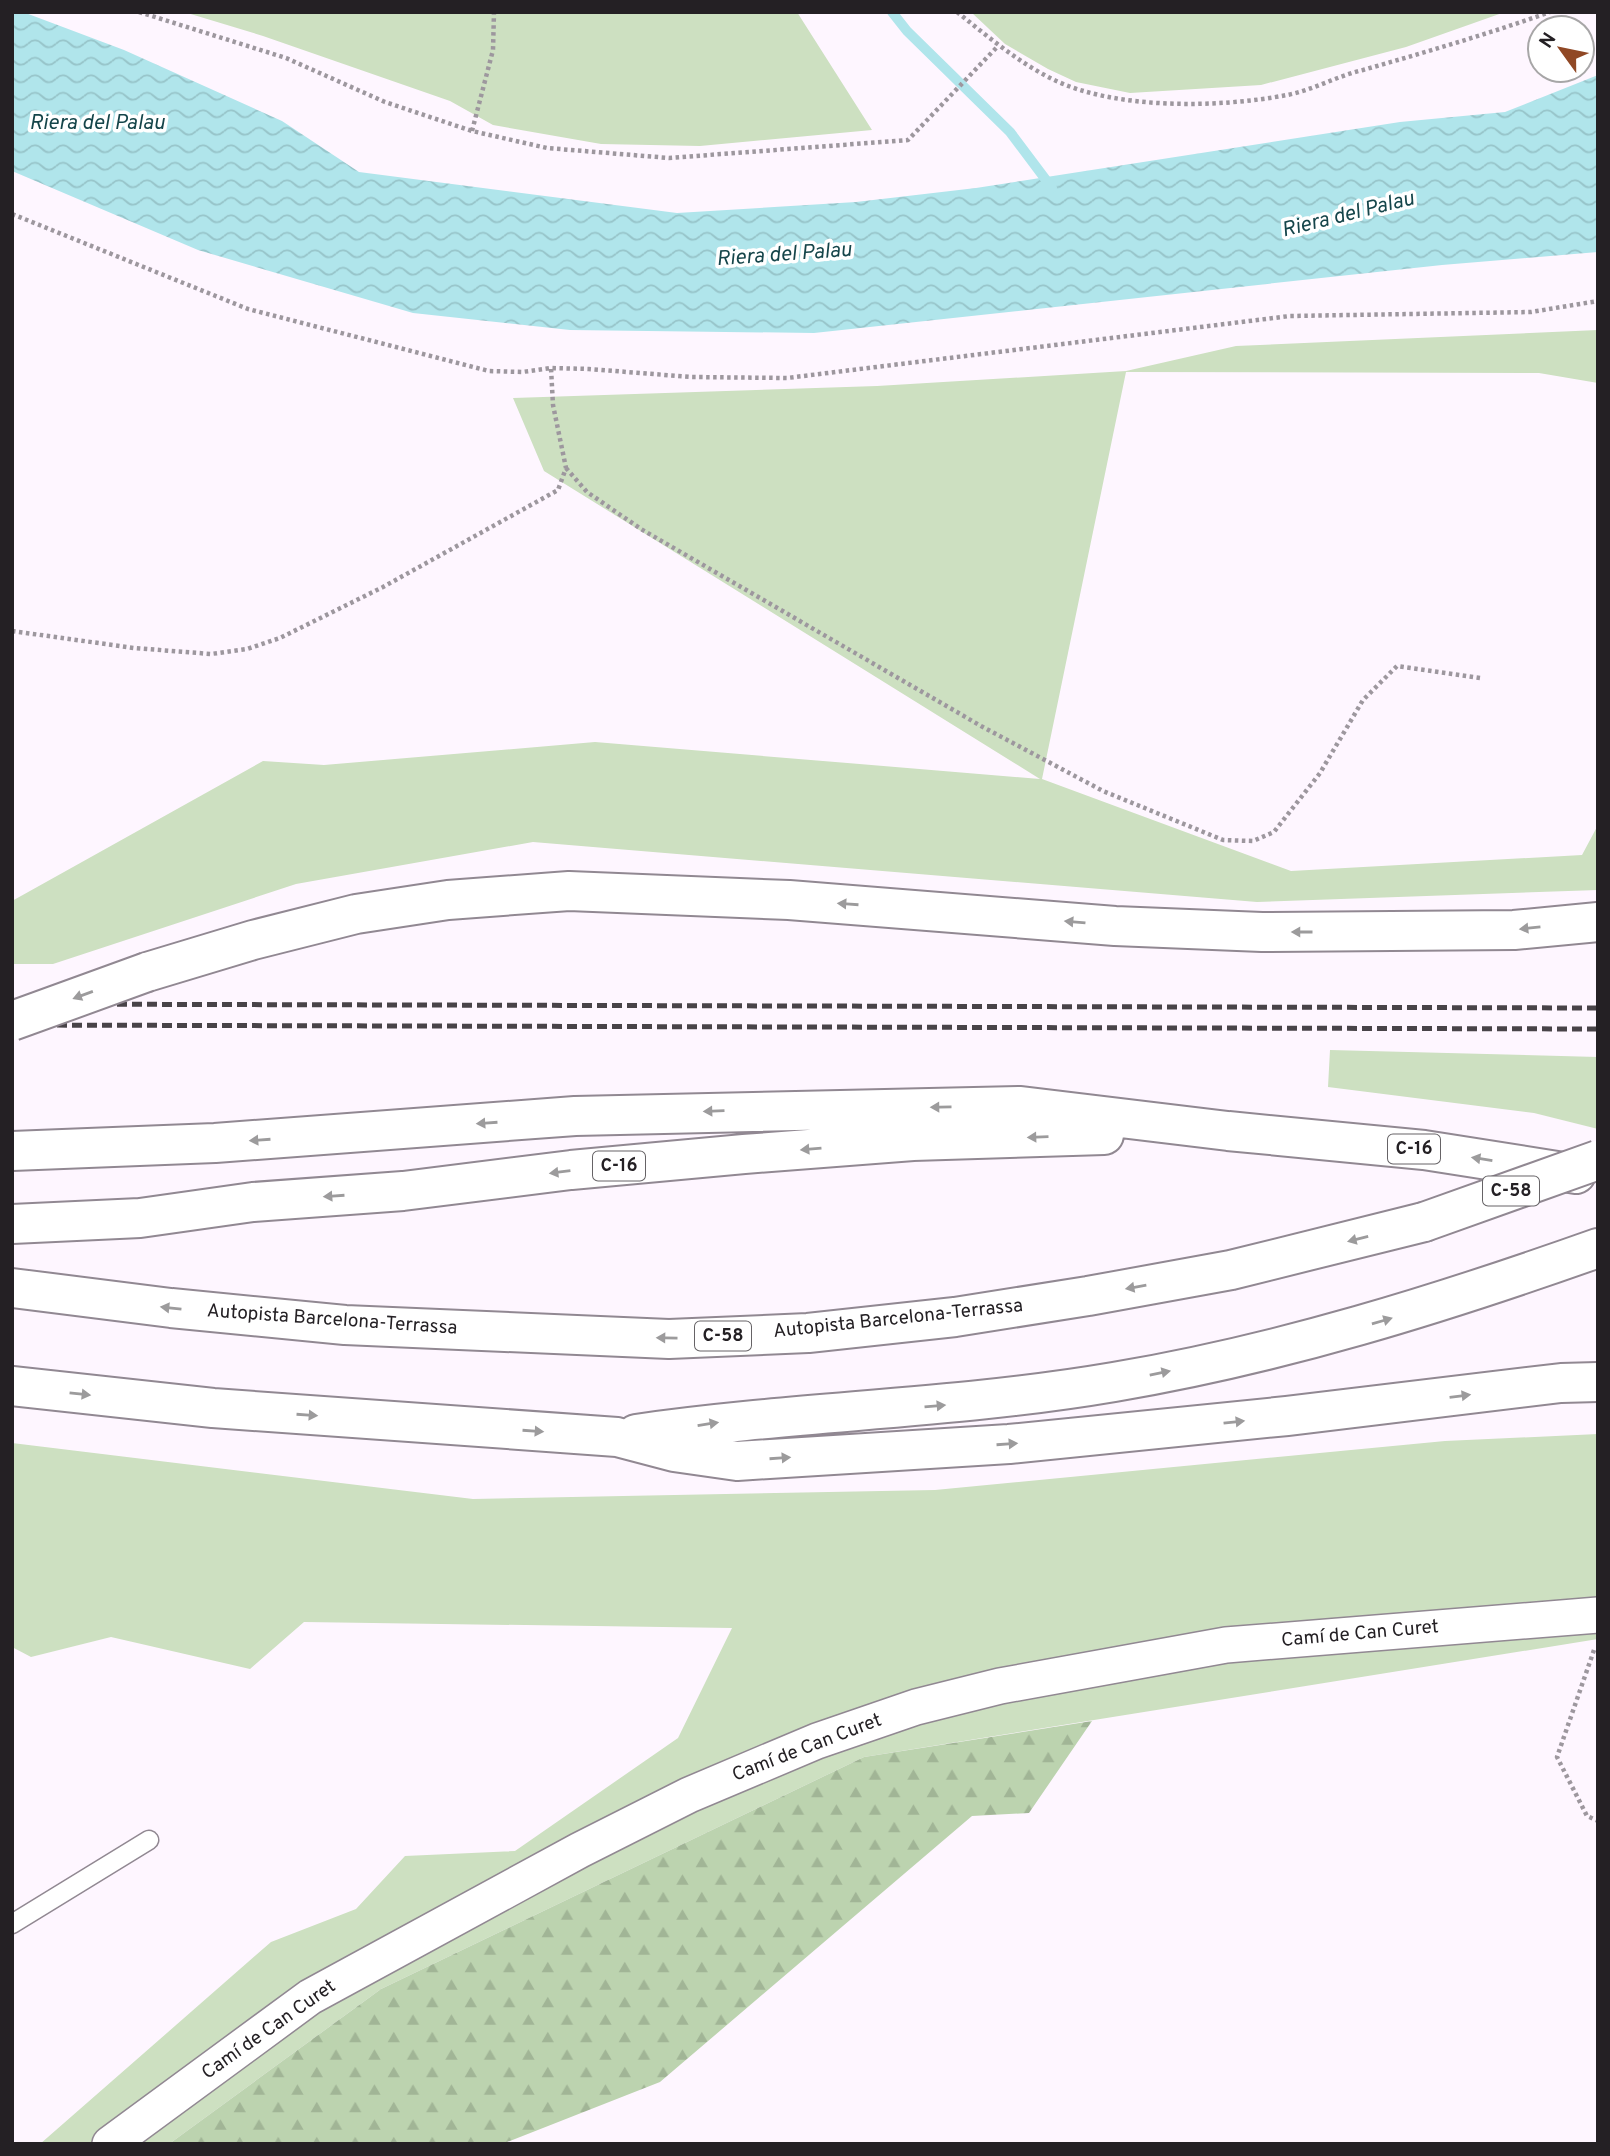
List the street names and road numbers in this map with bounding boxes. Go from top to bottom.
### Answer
road number: C-16 [1388,1134,1440,1164]
road number: C-16 [593,1152,645,1181]
road number: C-58 [1483,1176,1539,1206]
street label: Autopista Barcelona-Terrassa [772,1294,1024,1344]
street label: Autopista Barcelona-Terrassa [206,1299,458,1341]
road number: C-58 [695,1322,751,1350]
street label: Camí de Can Curet [1280,1615,1440,1653]
street label: Camí de Can Curet [729,1708,885,1788]
street label: Camí de Can Curet [197,1975,341,2085]

